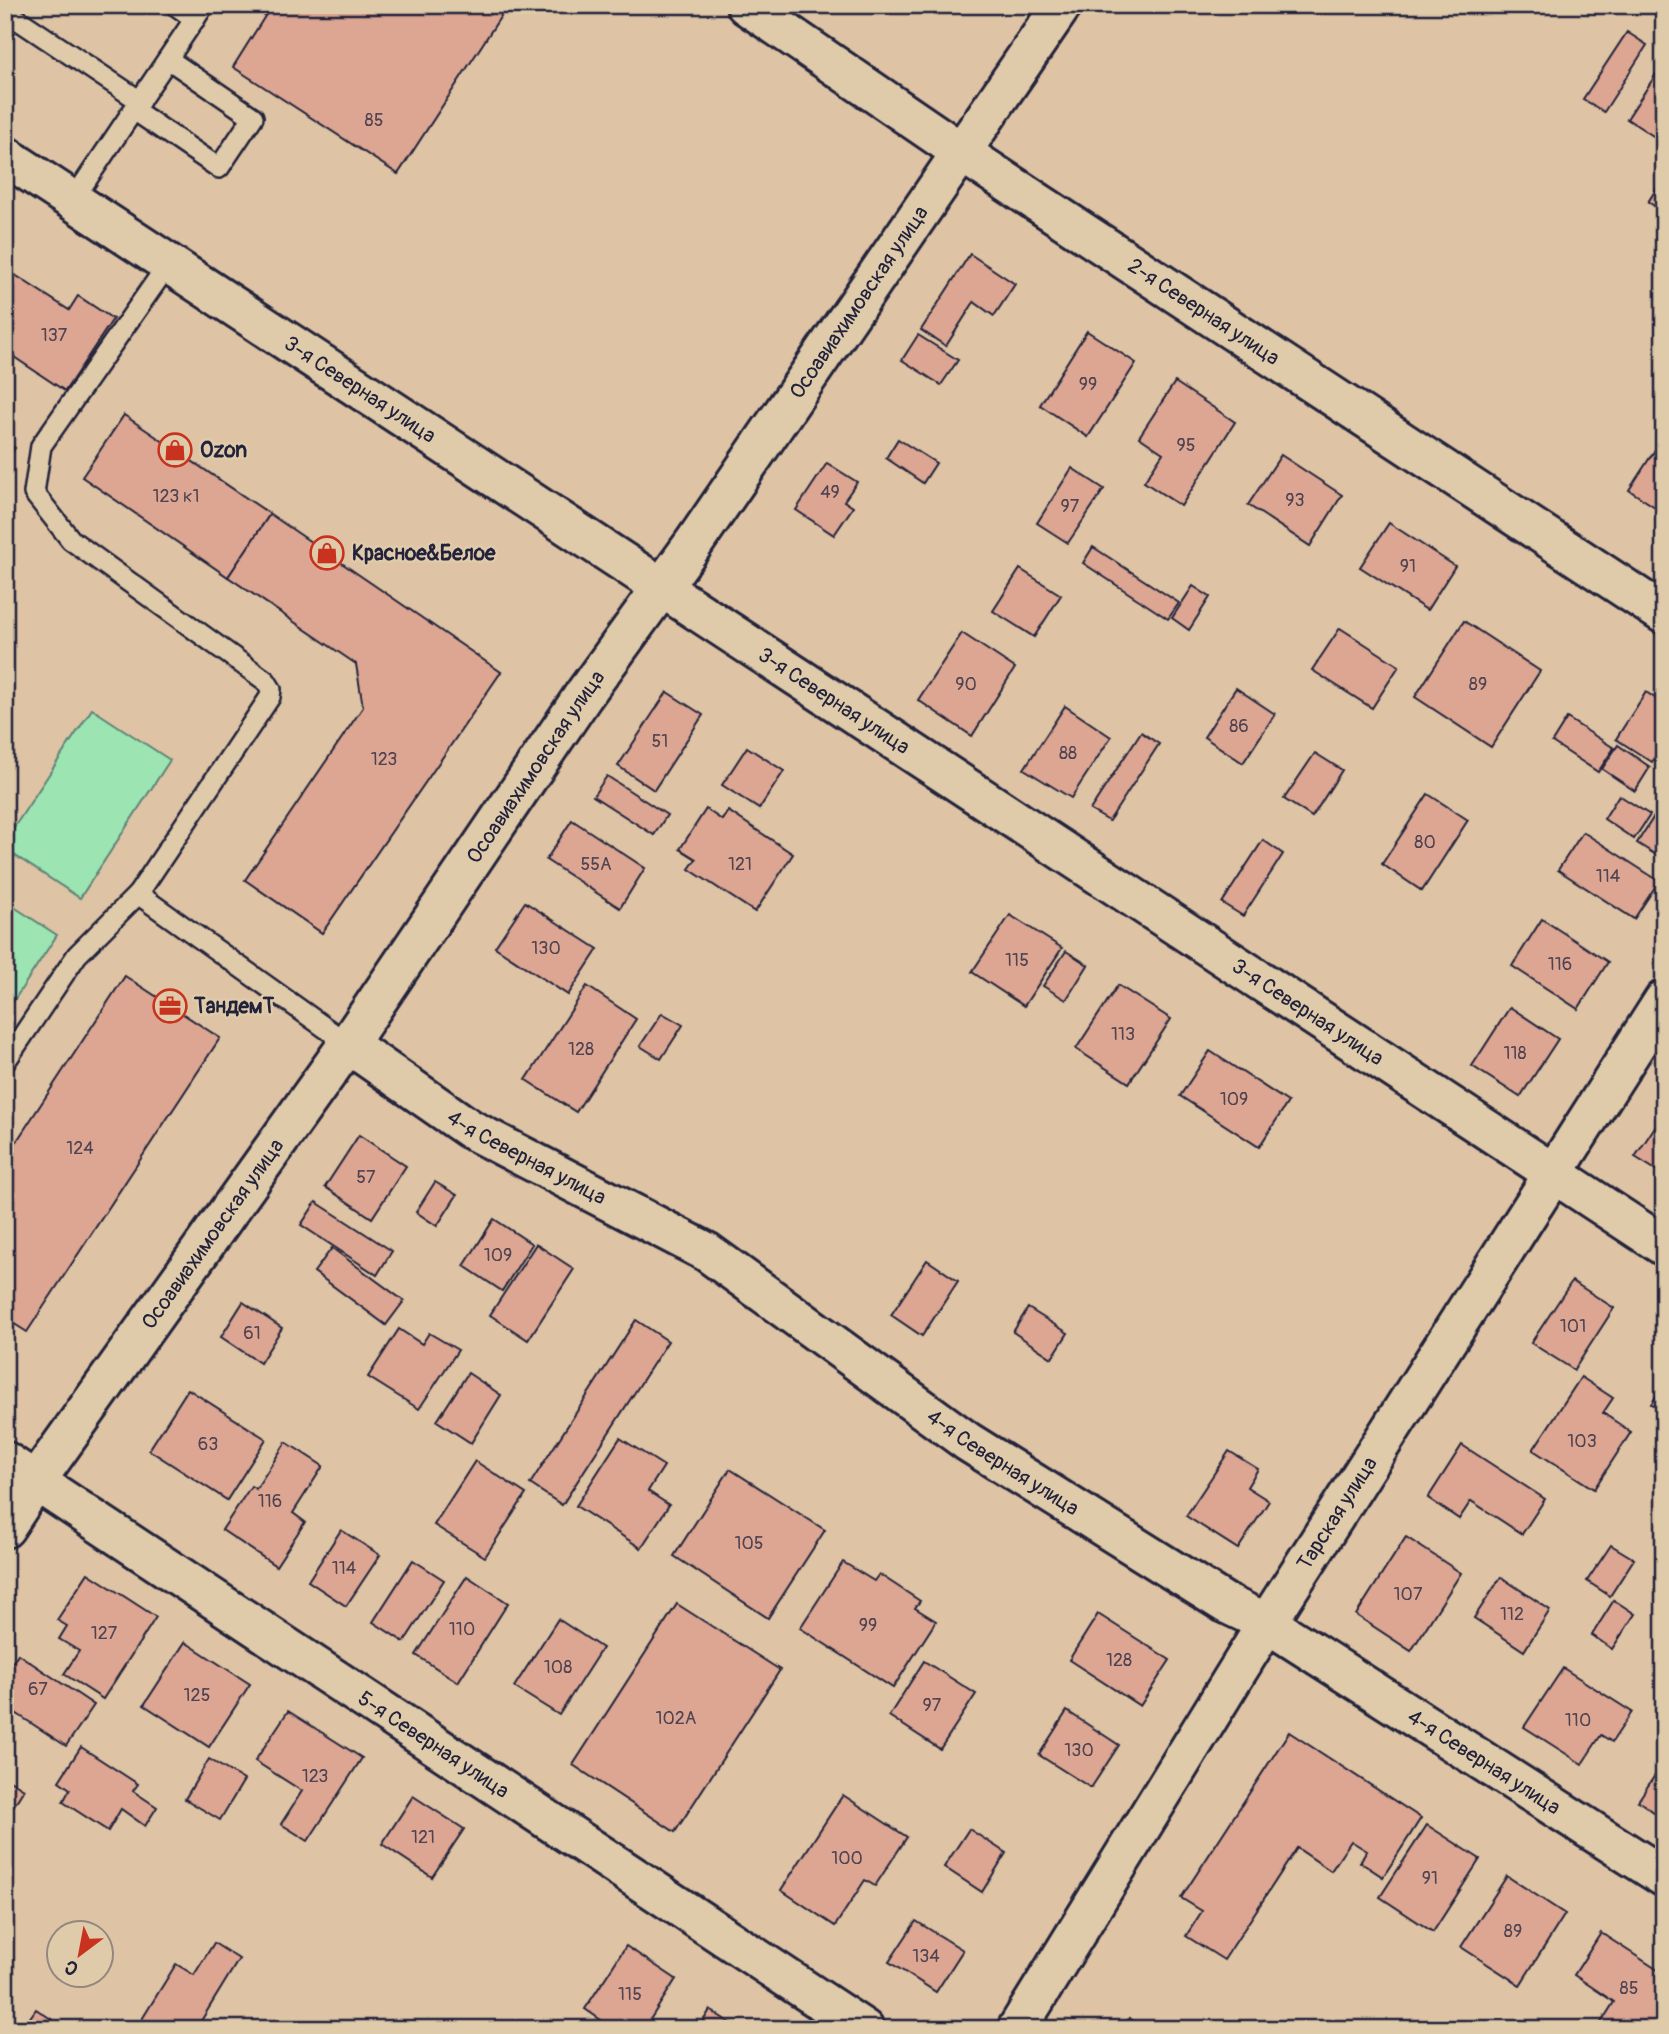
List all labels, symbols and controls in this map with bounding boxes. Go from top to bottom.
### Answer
house number: 85 [365,109,383,132]
street label: Осоавиахимовская улица [784,201,935,404]
street label: 2-я Северная улица [1123,252,1285,372]
house number: 137 [41,324,68,347]
street label: 3-я Северная улица [279,330,441,449]
house number: 99 [1079,373,1097,396]
shop icon: Ozon [156,431,194,469]
house number: 95 [1176,434,1196,457]
place label: Ozon [200,437,247,464]
house number: 49 [820,481,840,504]
house number: 123 к1 [153,485,199,508]
house number: 93 [1285,489,1305,512]
house number: 97 [1061,495,1080,518]
shop icon: Красное&Белое [308,534,346,572]
place label: Красное&Белое [352,540,496,567]
house number: 91 [1400,555,1416,578]
street label: 3-я Северная улица [753,642,915,761]
street label: Осоавиахимовская улица [461,665,611,869]
house number: 90 [955,673,977,696]
house number: 89 [1469,673,1487,696]
house number: 86 [1229,715,1249,738]
house number: 51 [652,730,668,753]
house number: 88 [1059,742,1077,765]
house number: 123 [371,748,397,771]
house number: 80 [1414,831,1436,854]
house number: 55А [580,853,612,876]
house number: 121 [728,853,752,876]
house number: 114 [1596,865,1621,888]
house number: 130 [531,937,561,960]
house number: 115 [1005,949,1029,972]
street label: 3-я Северная улица [1227,953,1389,1072]
house number: 116 [1548,953,1572,976]
office icon: ТандемТ [151,987,189,1025]
place label: ТандемТ [193,993,275,1020]
house number: 113 [1111,1023,1135,1046]
house number: 128 [568,1038,594,1061]
house number: 118 [1503,1042,1527,1065]
house number: 109 [1220,1088,1248,1111]
street label: 4-я Северная улица [442,1104,611,1211]
street label: Осоавиахимовская улица [136,1134,290,1335]
house number: 124 [66,1137,94,1160]
house number: 57 [356,1166,376,1189]
house number: 109 [484,1244,512,1267]
house number: 101 [1560,1315,1586,1338]
house number: 61 [243,1322,261,1345]
street label: 4-я Северная улица [921,1403,1084,1522]
house number: 103 [1567,1430,1597,1453]
house number: 63 [198,1433,218,1456]
street label: Тарская улица [1291,1452,1384,1575]
house number: 116 [258,1490,282,1513]
house number: 105 [734,1532,764,1555]
house number: 114 [332,1557,357,1580]
house number: 107 [1394,1583,1423,1606]
house number: 112 [1500,1603,1524,1626]
house number: 99 [859,1614,877,1637]
house number: 110 [449,1618,475,1641]
house number: 127 [91,1622,118,1645]
house number: 128 [1106,1649,1132,1672]
house number: 108 [544,1656,572,1679]
house number: 67 [28,1678,48,1701]
house number: 125 [184,1684,210,1707]
street label: 5-я Северная улица [353,1685,514,1805]
house number: 97 [923,1694,942,1717]
street label: 4-я Северная улица [1402,1703,1565,1821]
house number: 102А [655,1707,697,1730]
house number: 110 [1565,1709,1591,1732]
house number: 130 [1064,1739,1094,1762]
house number: 123 [302,1765,328,1788]
house number: 121 [411,1826,435,1849]
house number: 100 [831,1847,863,1870]
house number: 91 [1422,1867,1438,1890]
north arrow [46,1918,116,1988]
house number: 89 [1504,1920,1522,1943]
house number: 134 [912,1945,940,1968]
text: С [60,1954,83,1981]
house number: 85 [1620,1977,1638,2000]
house number: 115 [618,1983,642,2006]

